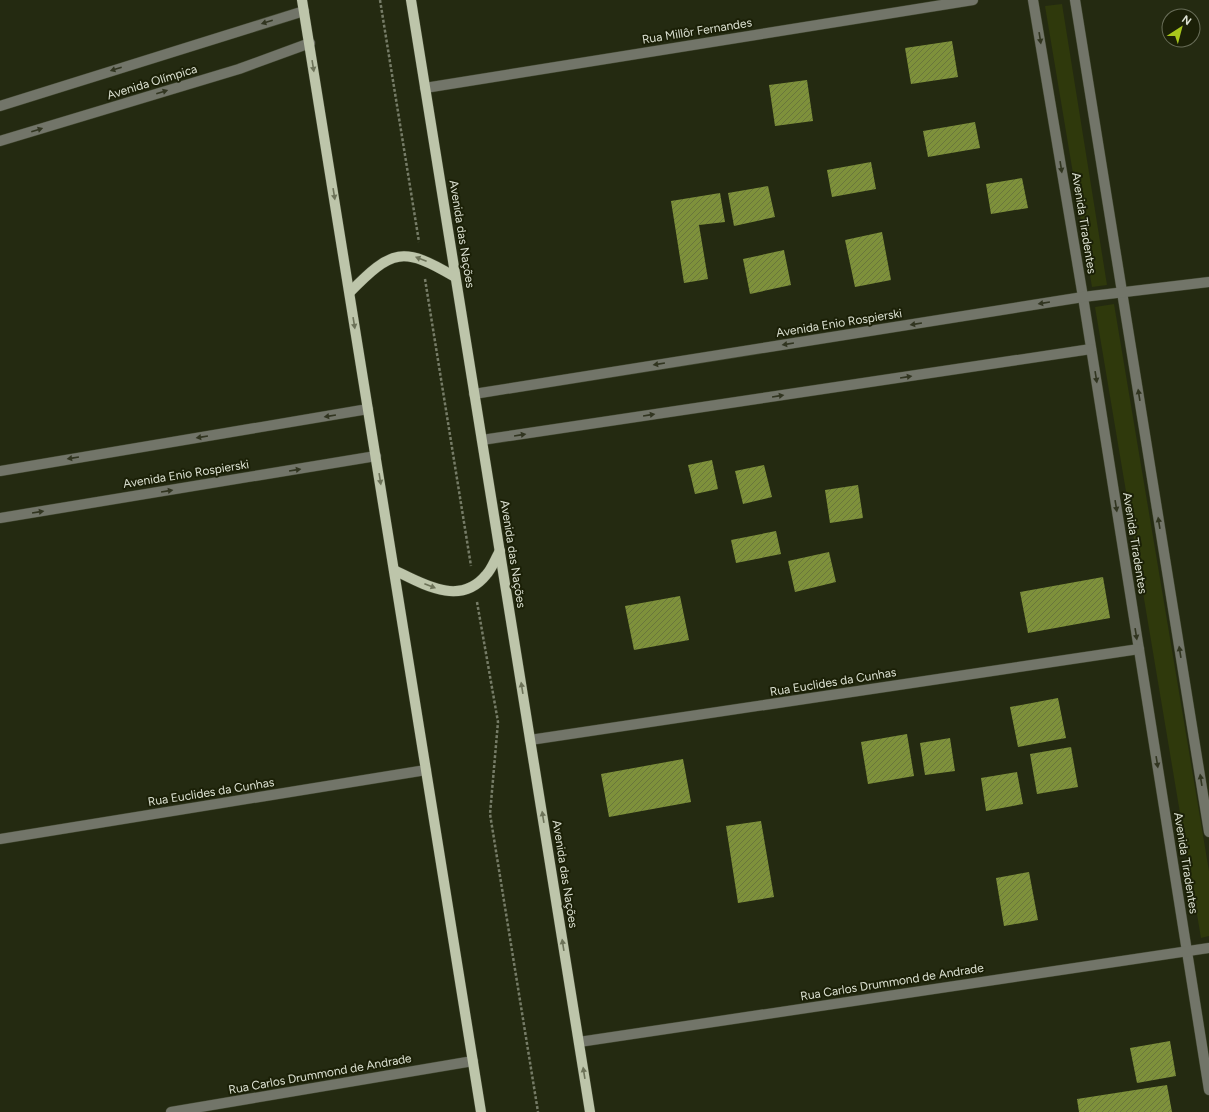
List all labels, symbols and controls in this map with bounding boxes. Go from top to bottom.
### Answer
north arrow [1161,8,1201,48]
text: N [1179,13,1194,28]
street label: Rua Millôr Fernandes [641,15,753,47]
one-way arrow [261,19,273,25]
one-way arrow [1037,32,1043,45]
one-way arrow [310,60,316,72]
street label: Avenida Olímpica [105,62,199,102]
one-way arrow [110,66,122,72]
one-way arrow [156,89,168,95]
one-way arrow [32,127,44,133]
one-way arrow [1058,161,1064,173]
street label: Avenida Tiradentes [1069,171,1099,275]
street label: Avenida das Nações [447,179,477,289]
one-way arrow [331,188,337,201]
one-way arrow [414,255,426,261]
one-way arrow [1038,300,1051,306]
street label: Avenida Enio Rospierski [775,306,903,340]
one-way arrow [352,317,358,329]
one-way arrow [910,321,922,327]
one-way arrow [782,341,794,347]
one-way arrow [653,362,665,368]
one-way arrow [1093,371,1099,383]
one-way arrow [900,374,912,380]
one-way arrow [1135,389,1141,401]
one-way arrow [771,393,784,399]
one-way arrow [643,412,655,418]
one-way arrow [324,413,336,419]
one-way arrow [514,432,526,438]
one-way arrow [195,434,208,440]
one-way arrow [67,456,79,462]
street label: Avenida Enio Rospierski [122,457,250,491]
one-way arrow [289,466,301,472]
one-way arrow [377,473,383,485]
one-way arrow [161,488,173,494]
street label: Avenida Tiradentes [1120,491,1150,595]
street label: Avenida das Nações [498,499,528,609]
one-way arrow [1113,500,1119,512]
one-way arrow [32,509,45,515]
one-way arrow [1156,517,1162,529]
one-way arrow [424,584,436,590]
one-way arrow [1134,628,1140,640]
one-way arrow [1177,646,1183,658]
street label: Rua Euclides da Cunhas [769,665,898,699]
one-way arrow [519,682,525,695]
one-way arrow [1154,756,1160,768]
one-way arrow [1197,774,1203,786]
street label: Rua Euclides da Cunhas [147,775,276,809]
one-way arrow [539,811,545,823]
street label: Avenida Tiradentes [1171,811,1201,915]
street label: Avenida das Nações [550,819,580,929]
one-way arrow [560,939,566,951]
street label: Rua Carlos Drummond de Andrade [799,961,985,1003]
street label: Rua Carlos Drummond de Andrade [227,1051,413,1097]
one-way arrow [581,1067,587,1080]

